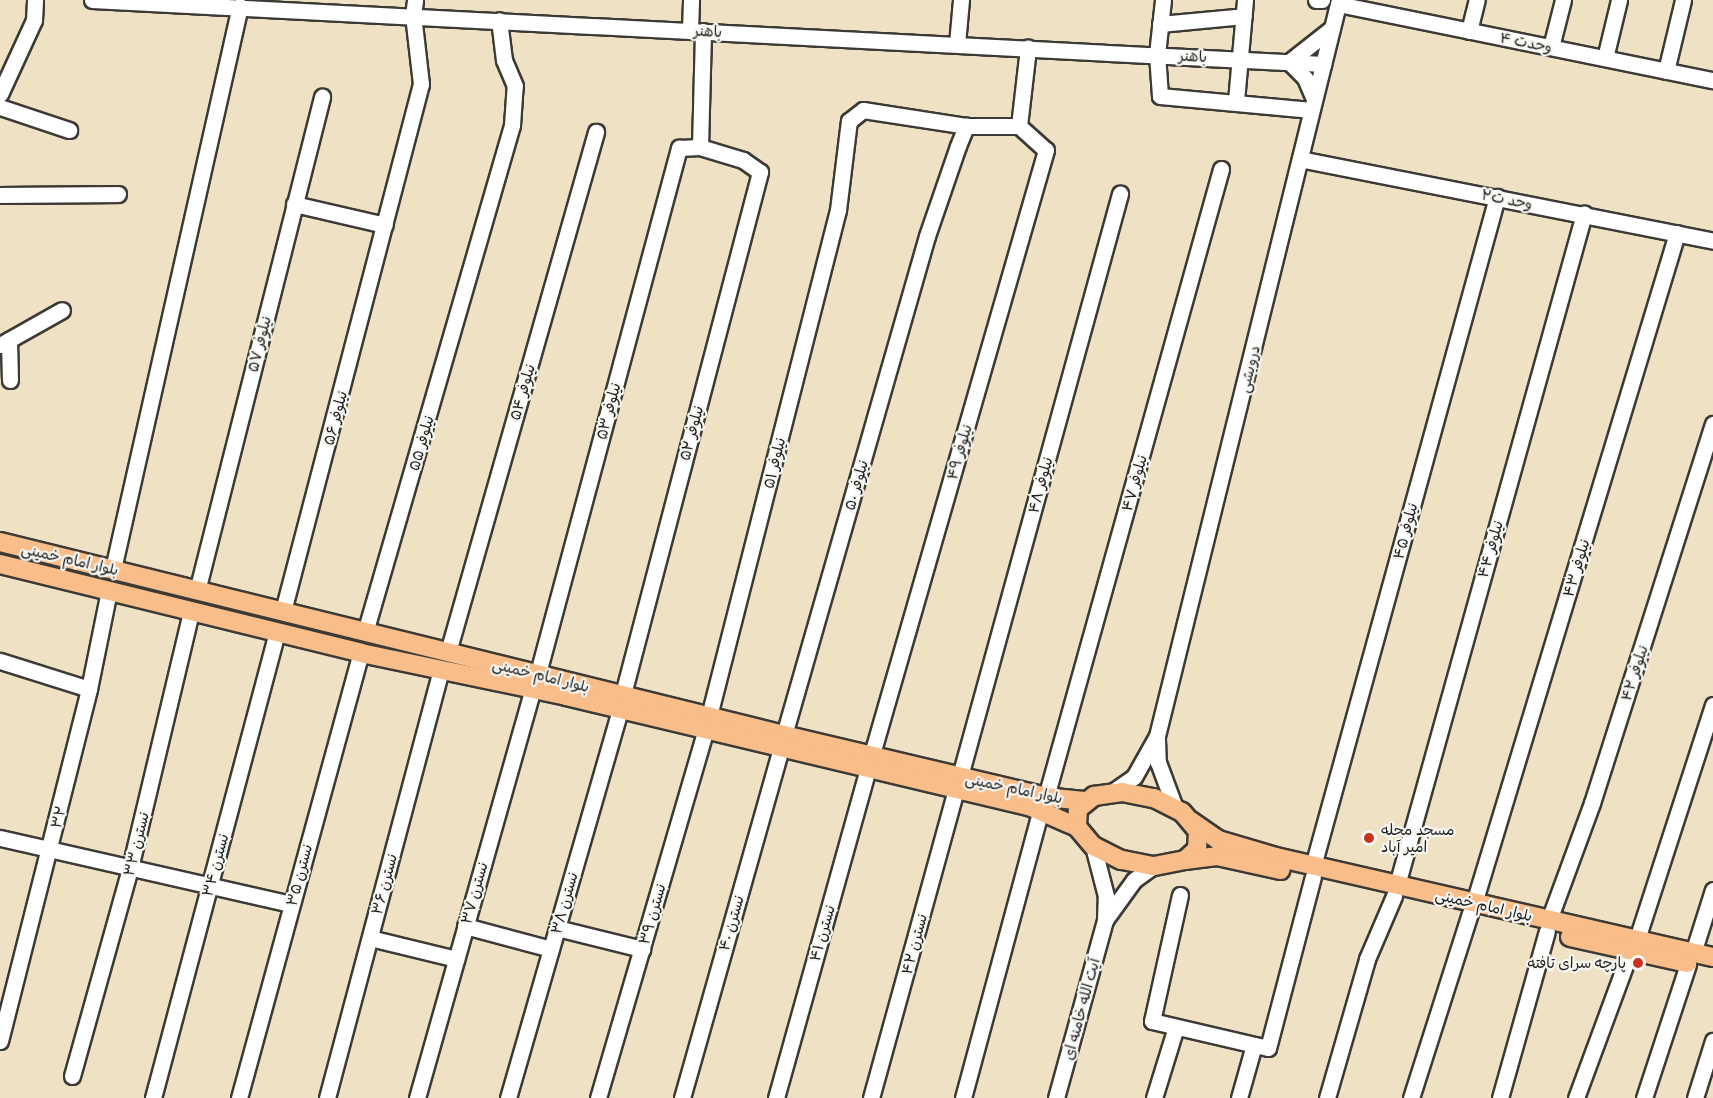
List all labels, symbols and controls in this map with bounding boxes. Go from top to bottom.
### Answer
street label: باهنر [693,21,723,41]
street label: وحدت ۴ [1498,28,1554,56]
street label: باهنر [1178,46,1208,66]
street label: وحد ت۲ [1480,185,1534,213]
street label: نیلوفر ۵۷ [243,314,275,374]
street label: درویشی [1234,344,1264,394]
street label: نیلوفر ۵۴ [505,362,539,422]
street label: نیلوفر ۵۳ [592,381,624,441]
street label: نیلوفر ۵۶ [319,389,351,447]
street label: نیلوفر ۵۲ [675,404,707,462]
street label: نیلوفر ۵۵ [405,413,437,473]
street label: نیلوفر ۴۹ [943,422,975,482]
street label: نیلوفر ۵۱ [759,436,789,490]
street label: نیلوفر ۴۷ [1117,453,1151,513]
street label: نیلوفر ۴۸ [1024,455,1056,515]
street label: نیلوفر ۵۰ [840,458,872,512]
street label: نیلوفر ۴۵ [1389,501,1421,561]
street label: نیلوفر ۴۴ [1473,518,1507,580]
street label: نیلوفر ۴۳ [1559,537,1593,599]
street label: بلوار امام خمینی [20,539,120,579]
street label: نیلوفر ۴۲ [1617,643,1651,703]
street label: بلوار امام خمینی [491,654,591,696]
street label: بلوار امام خمینی [964,769,1064,807]
street label: ۳۲ [47,804,69,830]
street label: نسترن ۳۳ [119,810,153,878]
place label: مسجد محله امیر آباد [1381,820,1455,855]
marker: مسجد محله امیر آباد [1362,831,1376,845]
street label: نسترن ۳۴ [198,832,232,898]
street label: نسترن ۳۵ [282,842,316,908]
street label: نسترن ۳۶ [367,852,401,916]
street label: نسترن ۳۷ [457,860,491,926]
street label: نسترن ۳۸ [547,870,581,936]
street label: نسترن ۳۹ [635,881,669,947]
street label: بلوار امام خمینی [1434,885,1534,925]
street label: نسترن ۴۰ [714,893,748,953]
street label: نسترن ۴۱ [805,903,839,963]
street label: نسترن ۴۲ [897,912,931,976]
place label: پارچه سرای تافته [1528,954,1626,972]
street label: آیت الله خامنه ای [1059,956,1103,1062]
marker: پارچه سرای تافته [1631,956,1645,970]

